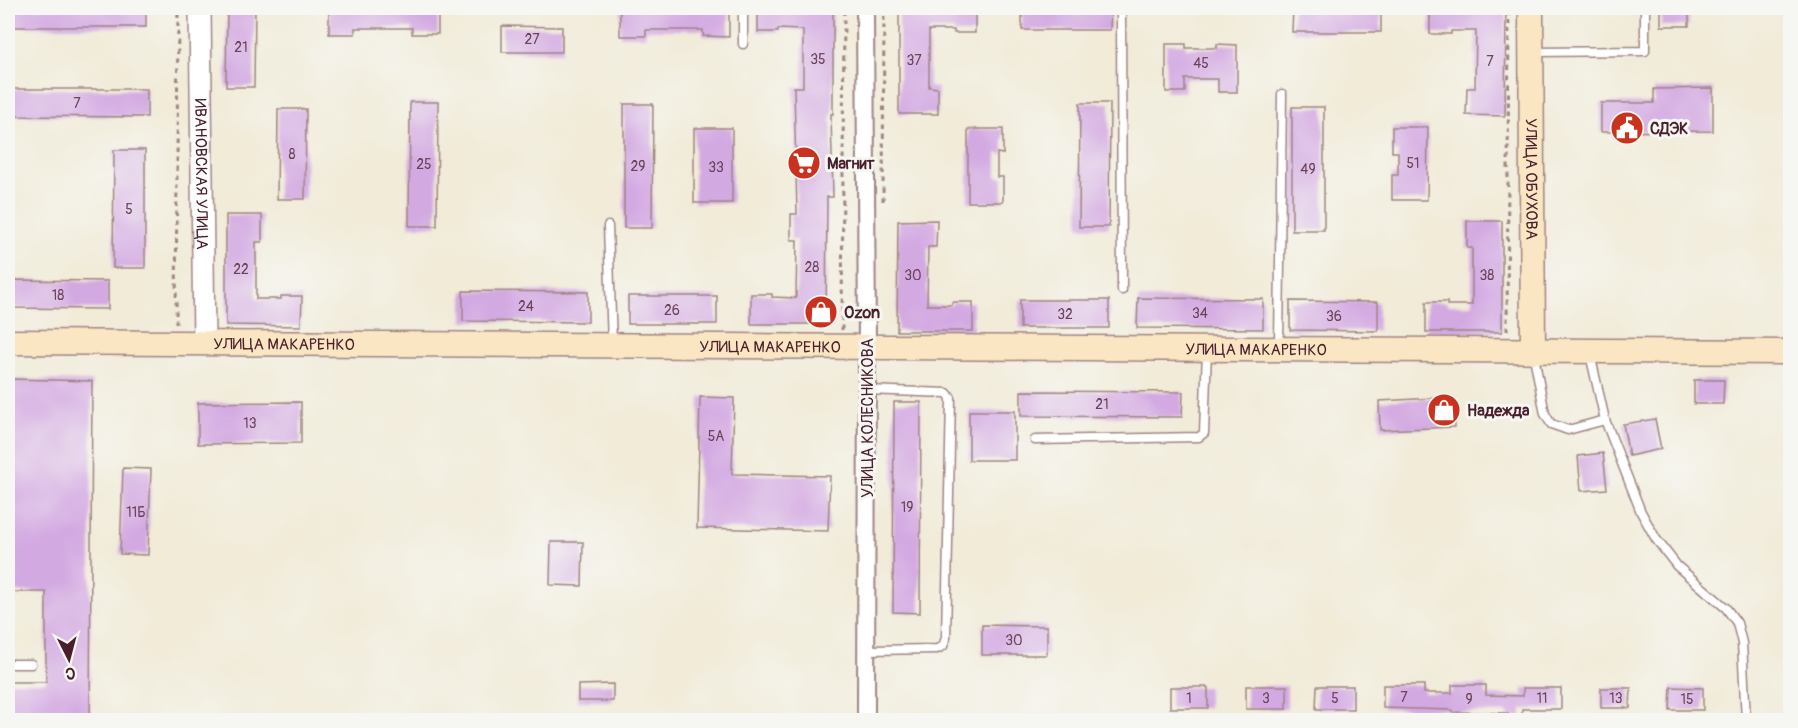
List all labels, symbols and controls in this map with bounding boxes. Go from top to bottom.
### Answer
house number: 27 [524,31,540,48]
house number: 21 [234,39,248,56]
house number: 35 [810,51,826,68]
house number: 37 [906,52,922,69]
house number: 7 [1486,53,1494,70]
house number: 45 [1193,55,1209,72]
house number: 7 [73,95,81,112]
street label: ИВАНОВСКАЯ УЛИЦА [190,98,212,250]
public building icon: СДЭК [1609,110,1645,146]
street label: УЛИЦА ОБУХОВА [1521,118,1541,240]
place label: СДЭК [1650,119,1688,139]
supermarket icon: Магнит [786,145,822,181]
house number: 8 [288,146,296,163]
place label: Магнит [827,154,876,174]
house number: 51 [1406,155,1420,172]
house number: 25 [416,156,432,173]
house number: 29 [630,158,646,175]
house number: 33 [708,159,724,176]
house number: 49 [1300,161,1316,178]
house number: 5 [125,201,133,218]
house number: 28 [805,259,819,276]
house number: 22 [233,261,249,278]
house number: 30 [904,267,922,284]
house number: 38 [1480,267,1494,284]
house number: 18 [52,287,64,304]
shop icon: Ozon [803,294,839,330]
house number: 24 [518,298,534,315]
house number: 26 [664,302,680,319]
place label: Ozon [844,303,880,323]
house number: 34 [1192,305,1208,322]
house number: 32 [1057,306,1073,323]
house number: 36 [1326,308,1342,325]
street label: УЛИЦА МАКАРЕНКО [213,334,355,355]
street label: УЛИЦА МАКАРЕНКО [699,337,841,358]
street label: УЛИЦА КОЛЕСНИКОВА [858,338,878,498]
street label: УЛИЦА МАКАРЕНКО [1185,340,1327,360]
shop icon: Надежда [1426,392,1462,428]
house number: 21 [1095,396,1109,413]
place label: Надежда [1467,401,1530,421]
house number: 13 [243,415,257,432]
house number: 5А [708,428,724,445]
house number: 19 [901,499,913,516]
house number: 11Б [126,504,146,521]
north arrow [39,629,99,689]
house number: 30 [1005,632,1023,649]
text: С [64,662,76,683]
house number: 7 [1400,689,1408,706]
house number: 1 [1186,690,1192,707]
house number: 3 [1262,690,1270,707]
house number: 5 [1331,690,1339,707]
house number: 11 [1537,690,1547,707]
house number: 13 [1609,690,1623,707]
house number: 9 [1465,691,1473,708]
house number: 15 [1680,691,1694,708]

